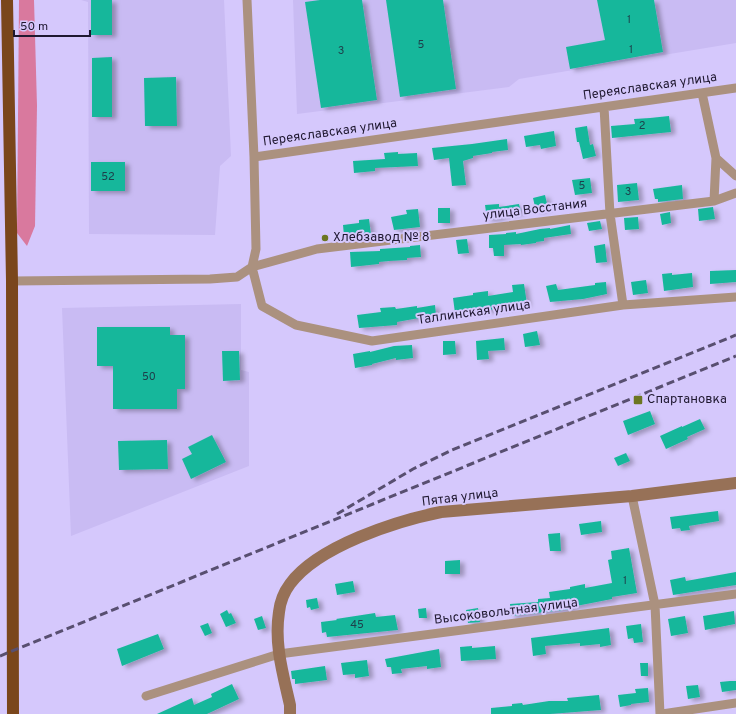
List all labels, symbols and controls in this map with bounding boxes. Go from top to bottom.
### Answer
scale bar [14,12,90,38]
house number: 1 [627,13,631,27]
text: 50 m [20,19,48,35]
house number: 5 [418,38,425,52]
house number: 1 [629,43,633,57]
house number: 3 [338,44,344,58]
street label: Переяславская улица [582,70,718,104]
street label: Переяславская улица [262,116,398,150]
house number: 2 [639,119,645,133]
house number: 52 [101,170,115,184]
house number: 5 [579,179,586,193]
house number: 3 [625,185,631,199]
street label: улица Восстания [482,196,588,224]
place label: Хлебзавод № 8 [333,230,430,246]
marker: Хлебзавод № 8 [320,233,330,243]
street label: Таллинская улица [416,297,532,329]
house number: 50 [142,370,156,384]
place label: Спартановка [647,392,727,408]
marker: Спартановка [632,394,644,406]
street label: Пятая улица [421,485,499,511]
house number: 1 [623,574,627,588]
street label: Высоковольтная улица [433,595,579,629]
house number: 45 [350,618,364,632]

